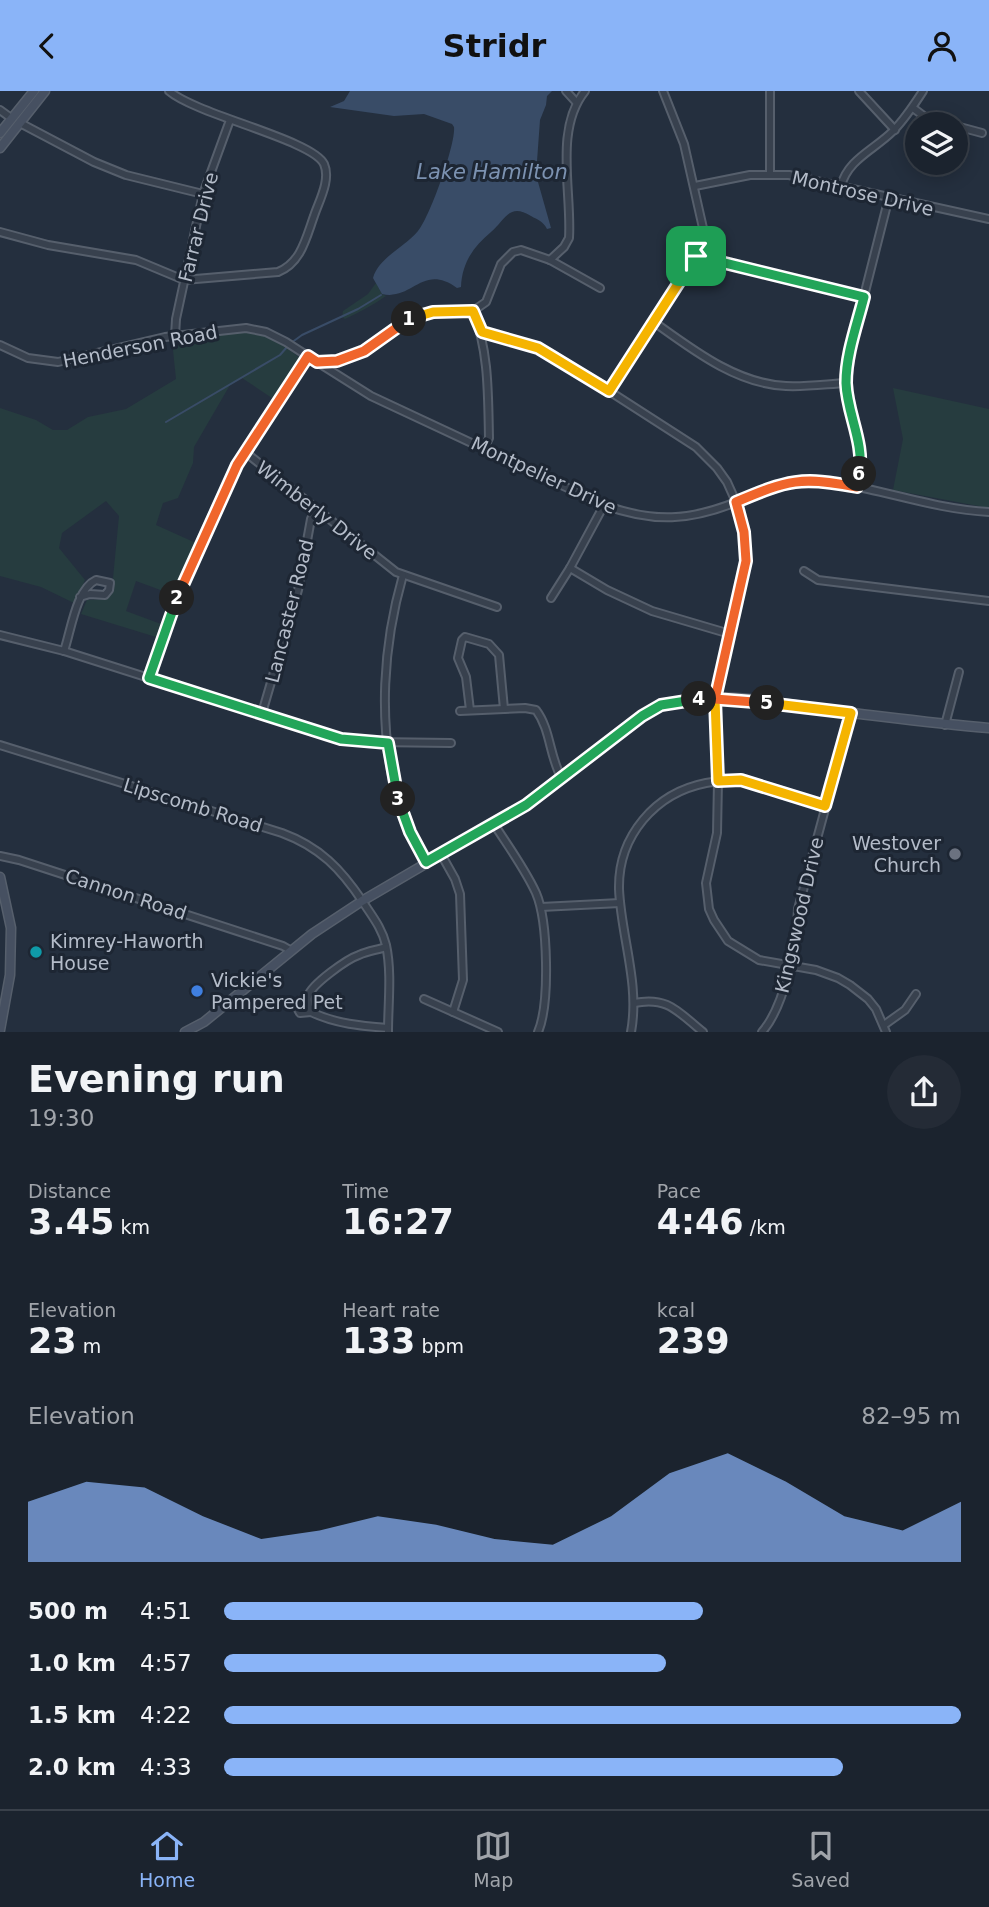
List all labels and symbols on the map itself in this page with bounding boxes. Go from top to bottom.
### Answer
water label: Lake Hamilton [416,160,568,184]
street label: Montrose Drive [790,166,936,220]
street label: Farrar Drive [174,170,222,284]
pin [666,226,726,286]
pin: 1 [392,301,426,337]
street label: Henderson Road [61,320,219,372]
street label: Montpelier Drive [468,432,620,518]
street label: Wimberly Drive [252,456,382,564]
pin: 6 [842,457,876,491]
street label: Lancaster Road [261,537,317,685]
pin: 2 [160,581,194,615]
pin: 4 [682,681,716,717]
pin: 5 [750,685,784,721]
street label: Lipscomb Road [121,773,265,837]
pin: 3 [380,781,416,817]
place label: Westover Church [852,832,941,876]
street label: Kingswood Drive [770,835,828,995]
marker: Westover Church [947,846,963,862]
street label: Cannon Road [62,864,190,924]
place label: Kimrey-Haworth House [50,930,204,974]
marker: Kimrey-Haworth House [28,944,44,960]
place label: Vickie's Pampered Pet [211,969,343,1013]
marker: Vickie's Pampered Pet [189,983,205,999]

